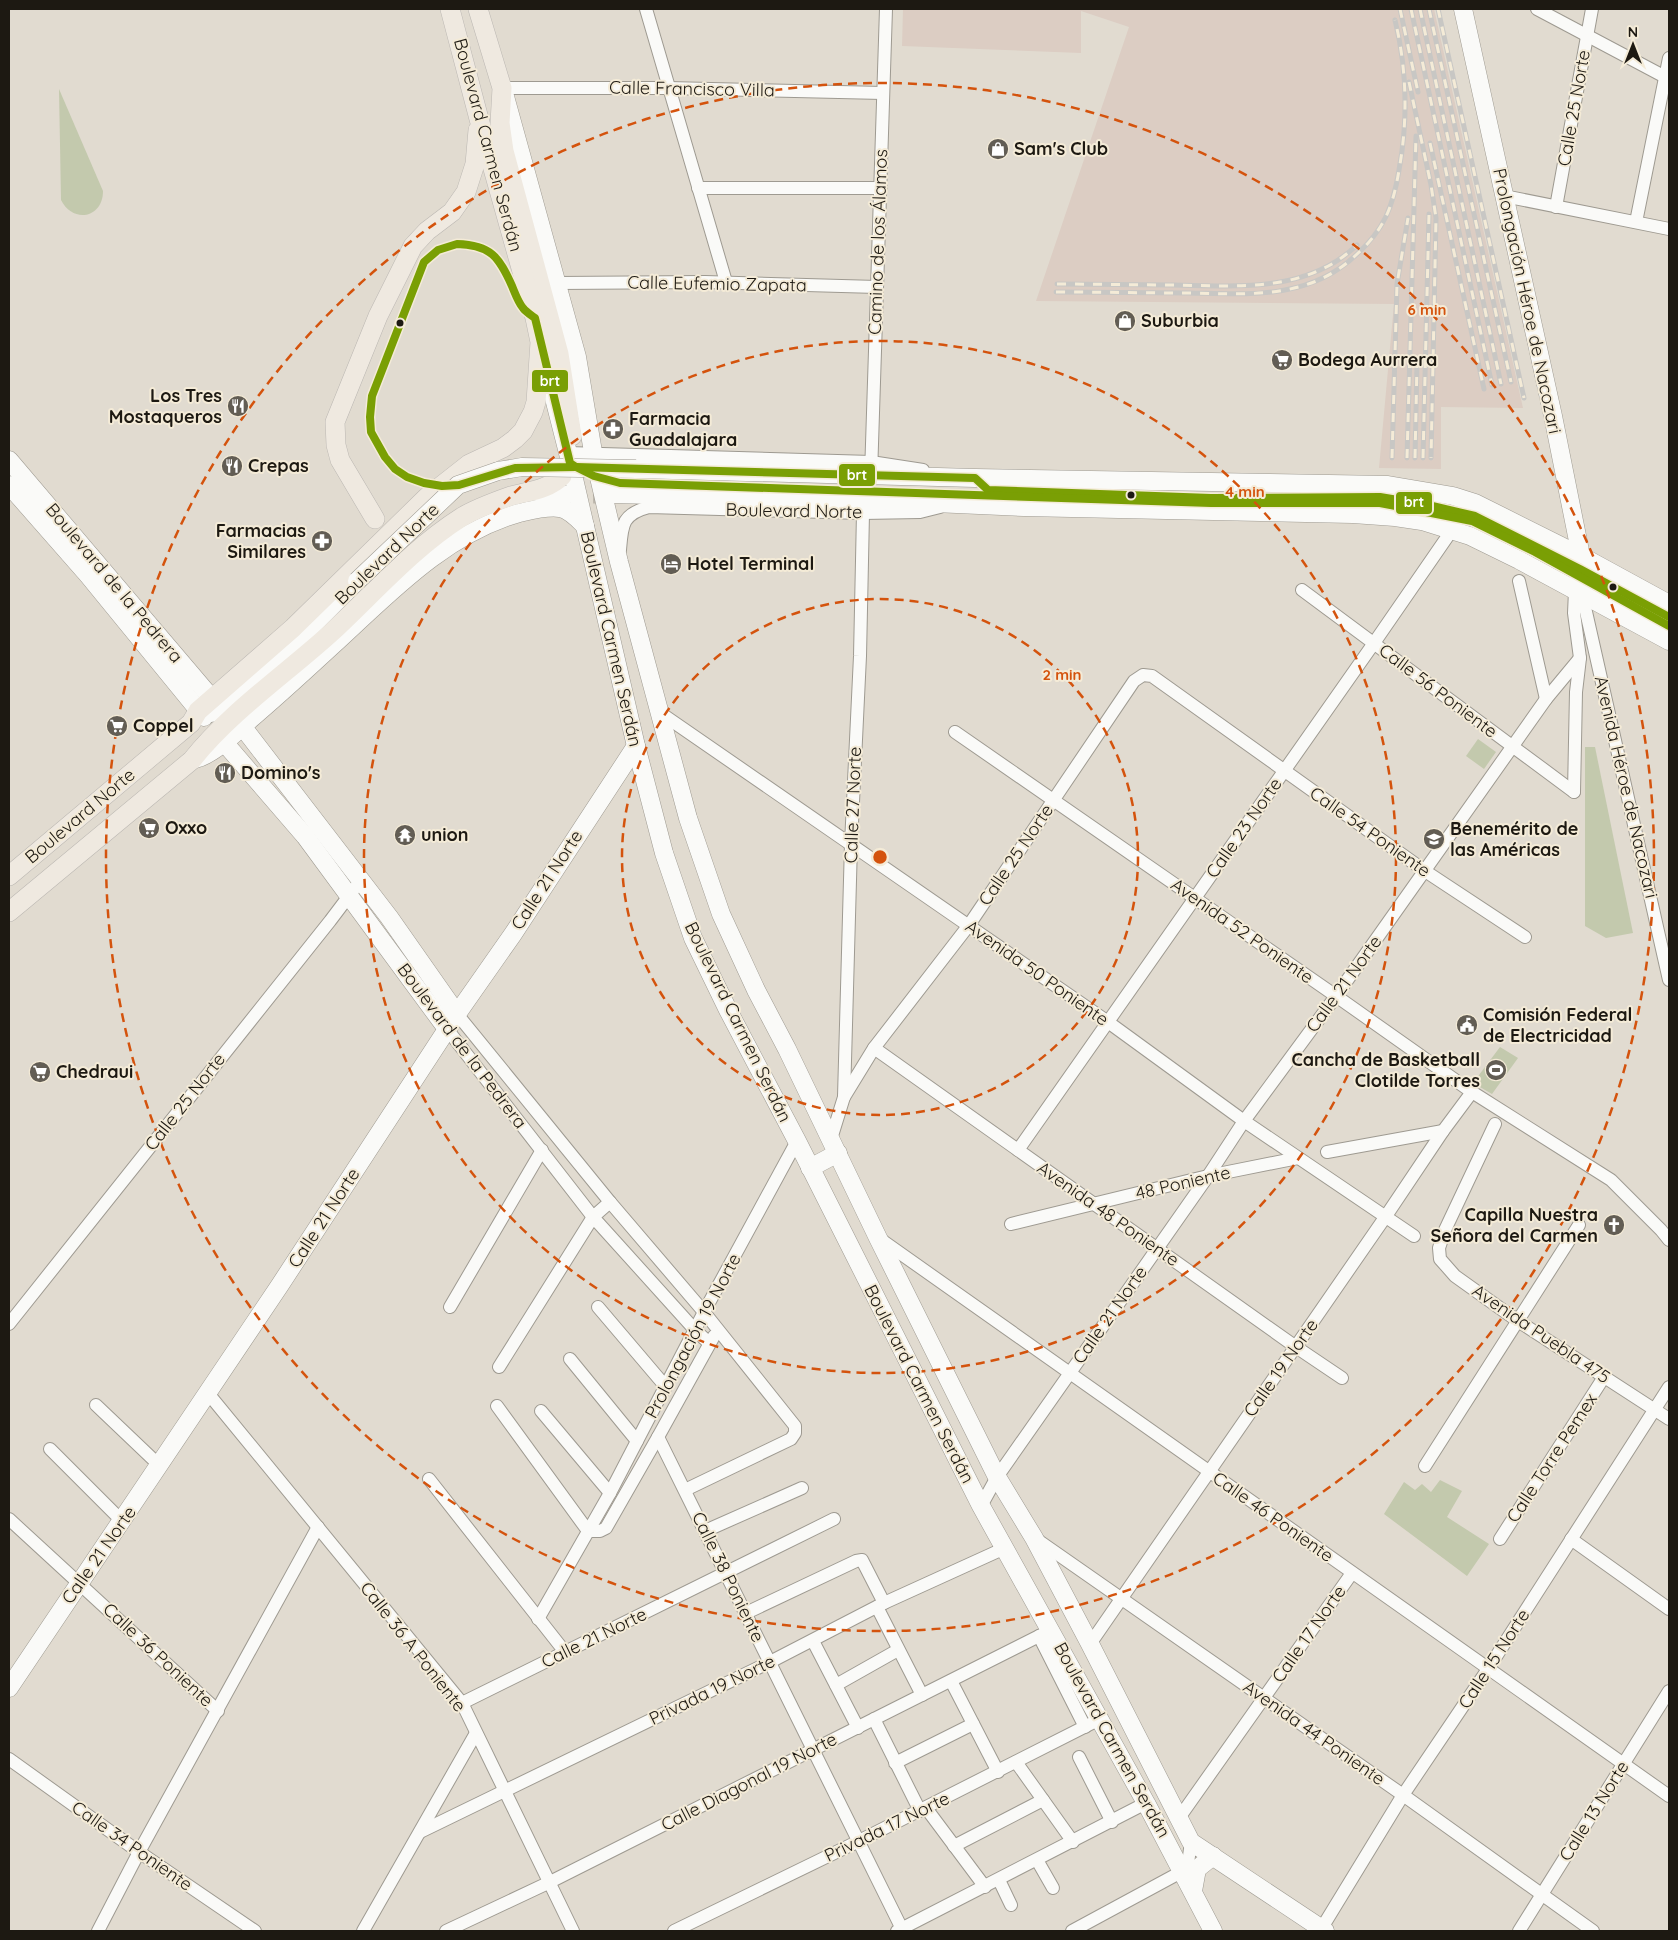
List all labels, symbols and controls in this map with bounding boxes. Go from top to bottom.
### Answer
north arrow [1608,20,1658,70]
text: N [1628,23,1638,41]
street label: Boulevard Carmen Serdán [449,36,528,254]
street label: Calle 25 Norte [1552,48,1595,168]
street label: Calle Francisco Villa [609,76,775,101]
shop icon: Sam's Club [986,137,1010,161]
place label: Sam's Club [1014,137,1108,160]
street label: Camino de los Álamos [863,149,892,335]
street label: Prolongación Héroe de Nacozari [1488,166,1567,436]
street label: Calle Eufemio Zapata [627,270,807,297]
text: 6 min [1408,300,1446,319]
shop icon: Suburbia [1113,309,1137,333]
place label: Suburbia [1141,309,1219,332]
unlabelled marker [395,318,405,328]
supermarket icon: Bodega Aurrera [1270,348,1294,372]
place label: Bodega Aurrera [1298,348,1437,371]
line badge: brt [531,369,569,393]
text: brt [540,372,561,390]
place label: Los Tres Mostaqueros [109,384,222,428]
restaurant icon: Los Tres Mostaqueros [226,394,250,418]
place label: Farmacia Guadalajara [629,407,737,451]
pharmacy icon: Farmacia Guadalajara [601,417,625,441]
restaurant icon: Crepas [220,454,244,478]
place label: Crepas [248,454,309,477]
line badge: brt [838,463,876,487]
text: brt [847,466,868,484]
text: 4 min [1225,482,1265,501]
unlabelled marker [1126,490,1136,500]
line badge: brt [1395,491,1433,515]
text: brt [1404,493,1425,511]
street label: Boulevard de la Pedrera [41,498,188,667]
street label: Boulevard Norte [329,498,444,609]
street label: Boulevard Norte [725,498,863,523]
place label: Farmacias Similares [216,519,306,563]
pharmacy icon: Farmacias Similares [310,529,334,553]
street label: Boulevard Carmen Serdán [576,529,647,749]
hotel icon: Hotel Terminal [659,552,683,576]
place label: Hotel Terminal [687,552,814,575]
unlabelled marker [1608,582,1618,592]
street label: Calle 56 Poniente [1374,638,1502,743]
text: 2 min [1042,665,1082,684]
street label: Avenida Héroe de Nacozari [1590,673,1663,900]
supermarket icon: Coppel [105,714,129,738]
place label: Coppel [133,714,194,737]
street label: Calle 27 Norte [839,746,866,864]
restaurant icon: Domino's [213,761,237,785]
place label: Domino's [241,761,321,784]
street label: Boulevard Norte [20,763,139,868]
street label: Calle 23 Norte [1201,773,1287,882]
street label: Calle 54 Poniente [1305,781,1435,882]
street label: Calle 25 Norte [973,800,1058,910]
supermarket icon: Oxxo [137,816,161,840]
place label: Oxxo [165,816,207,839]
place label: Benemérito de las Américas [1450,817,1578,861]
temple icon: union [393,823,417,847]
place label: union [421,823,469,846]
street label: Calle 21 Norte [506,825,587,934]
school or university icon: Benemérito de las Américas [1422,827,1446,851]
centre of rings [871,848,889,866]
street label: Avenida 52 Poniente [1167,873,1318,988]
street label: Avenida 50 Poniente [961,915,1113,1031]
street label: Boulevard Carmen Serdán [680,918,797,1126]
street label: Calle 21 Norte [1301,931,1387,1037]
street label: Boulevard de la Pedrera [393,958,532,1133]
place label: Comisión Federal de Electricidad [1483,1003,1632,1047]
public building icon: Comisión Federal de Electricidad [1455,1013,1479,1037]
street label: Calle 25 Norte [139,1048,230,1155]
place label: Cancha de Basketball Clotilde Torres [1292,1048,1480,1092]
sports icon: Cancha de Basketball Clotilde Torres [1484,1058,1508,1082]
supermarket icon: Chedraui [28,1060,52,1084]
place label: Chedraui [56,1060,133,1083]
street label: Avenida 48 Poniente [1033,1156,1184,1271]
street label: 48 Poniente [1133,1160,1233,1205]
street label: Calle 21 Norte [283,1163,364,1272]
place label: Capilla Nuestra Señora del Carmen [1431,1203,1598,1247]
church icon: Capilla Nuestra Señora del Carmen [1602,1213,1626,1237]
street label: Prolongación 19 Norte [639,1249,746,1422]
street label: Calle 21 Norte [1067,1261,1152,1368]
street label: Avenida Puebla 475 [1468,1279,1615,1388]
street label: Boulevard Carmen Serdán [859,1280,980,1487]
street label: Calle 19 Norte [1238,1314,1323,1421]
street label: Calle Torre Pemex [1501,1388,1602,1527]
street label: Calle 46 Poniente [1208,1466,1338,1567]
street label: Calle 21 Norte [56,1501,141,1608]
street label: Calle 38 Poniente [687,1508,770,1646]
street label: Calle 36 A Poniente [355,1577,471,1716]
street label: Calle 17 Norte [1267,1581,1351,1687]
street label: Calle 36 Poniente [98,1598,218,1712]
street label: Calle 21 Norte [537,1602,650,1673]
street label: Calle 15 Norte [1453,1605,1534,1713]
street label: Boulevard Carmen Serdán [1049,1638,1176,1842]
street label: Privada 19 Norte [645,1649,779,1730]
street label: Avenida 44 Poniente [1239,1675,1390,1790]
street label: Calle Diagonal 19 Norte [657,1727,841,1836]
street label: Calle 13 Norte [1554,1756,1634,1865]
street label: Privada 17 Norte [820,1786,953,1867]
street label: Calle 34 Poniente [67,1795,197,1896]

